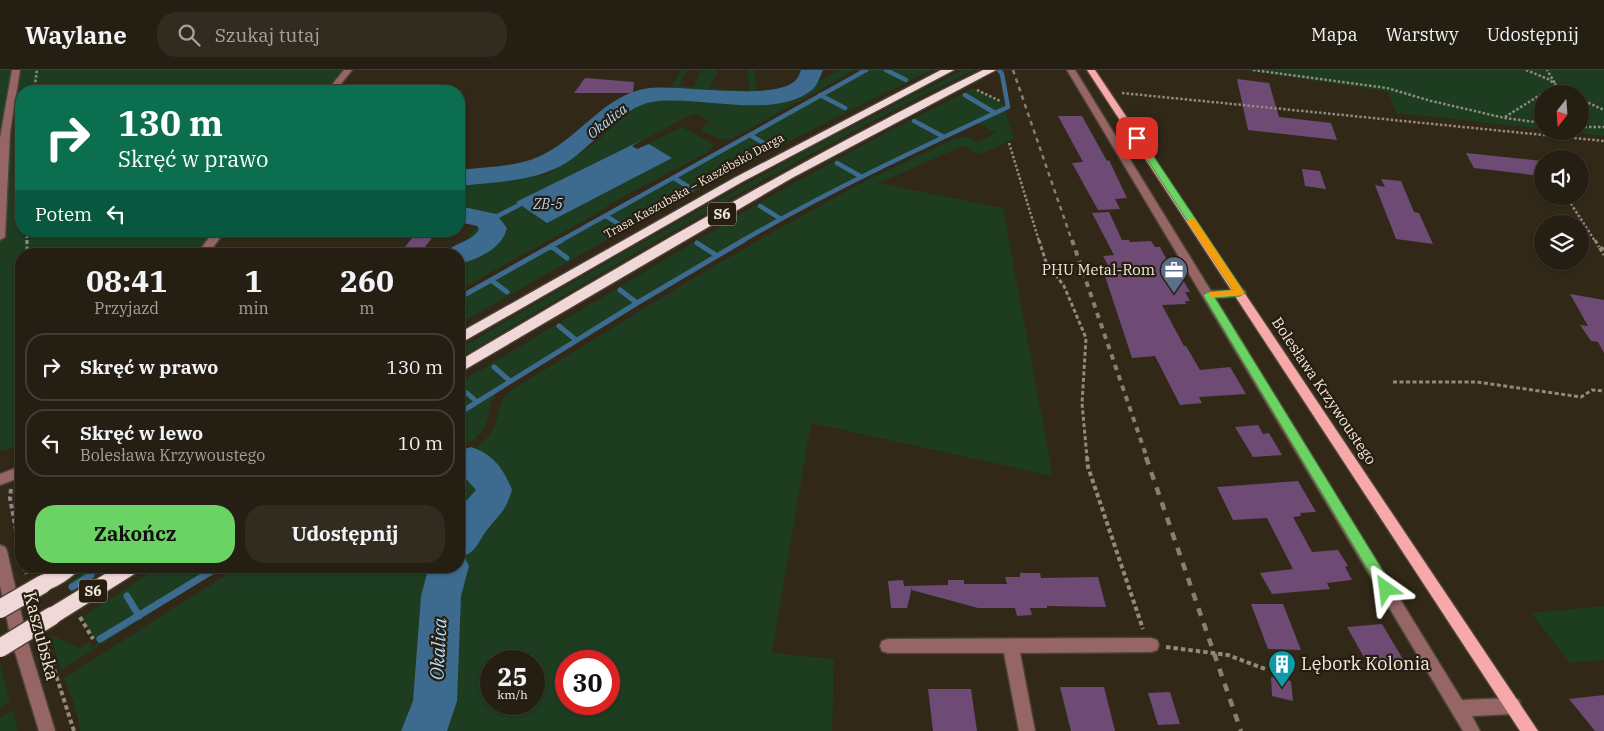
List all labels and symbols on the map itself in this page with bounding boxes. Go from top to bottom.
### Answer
north arrow [1534,85,1589,140]
water label: Okalica [583,99,631,142]
pin [1116,117,1158,159]
street label: Trasa Kaszubska – Kaszëbskô Darga [601,129,787,241]
water label: ZB-5 [532,195,563,213]
road number: S6 [708,202,736,226]
office icon: PHU Metal-Rom [1159,255,1189,294]
place label: PHU Metal-Rom [1042,260,1155,279]
street label: Bolesława Krzywoustego [1268,313,1381,468]
position arrow [1359,562,1411,614]
road number: S6 [79,580,107,602]
street label: Kaszubska [19,589,64,683]
water label: Okalica [424,616,452,681]
building icon: Lębork Kolonia [1267,649,1297,688]
speed limit sign: 30 [555,650,620,715]
place label: Lębork Kolonia [1301,652,1430,675]

